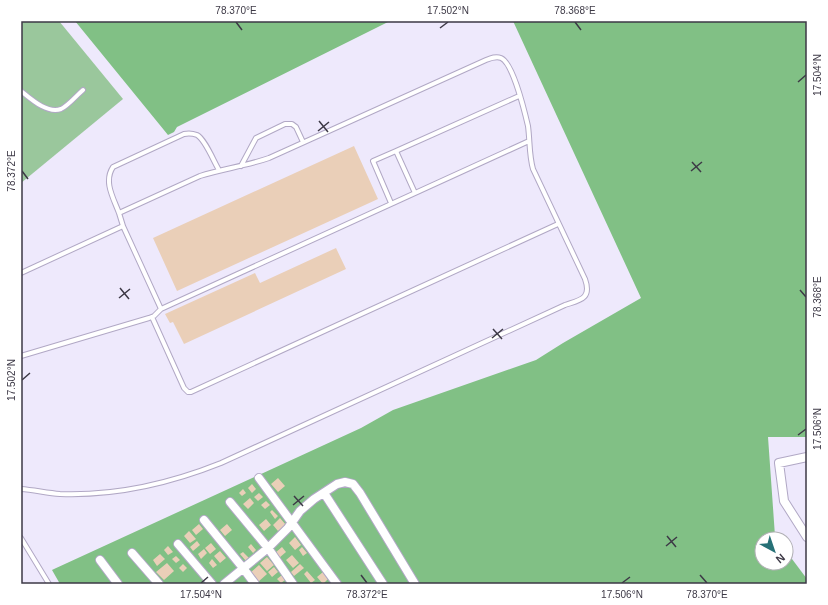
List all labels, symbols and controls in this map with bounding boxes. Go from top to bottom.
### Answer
text: 78.370°E [215,5,257,16]
text: 17.502°N [427,5,469,16]
text: 78.368°E [554,5,596,16]
text: 17.504°N [812,54,823,96]
text: 78.372°E [6,150,17,192]
text: 78.368°E [812,276,823,318]
text: 17.502°N [6,359,17,401]
text: 17.506°N [812,408,823,450]
north arrow [754,531,794,571]
text: N [773,552,787,566]
text: 17.504°N [180,589,222,600]
text: 78.372°E [346,589,388,600]
text: 17.506°N [601,589,643,600]
text: 78.370°E [686,589,728,600]

